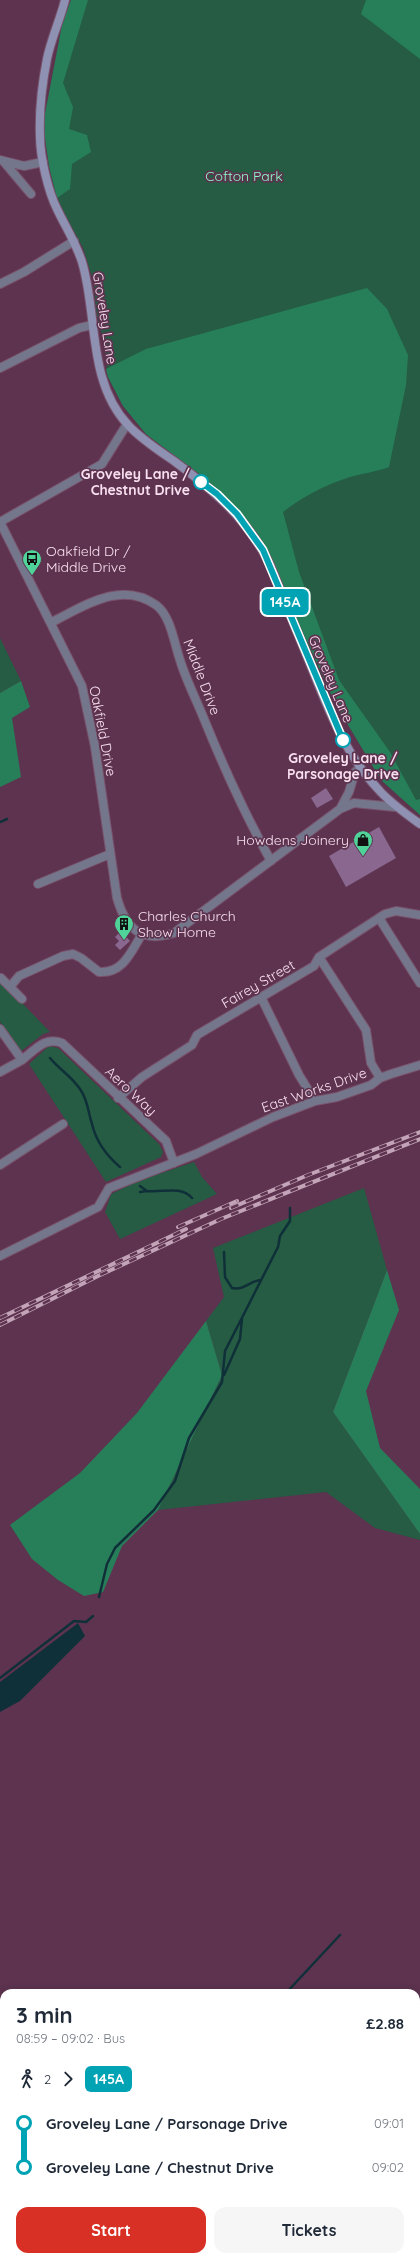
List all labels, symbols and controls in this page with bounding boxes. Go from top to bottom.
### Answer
park label: Cofton Park [205,167,283,185]
street label: Groveley Lane [89,271,121,365]
place label: Groveley Lane / Chestnut Drive [81,465,190,499]
marker: Groveley Lane / Chestnut Drive [193,474,209,490]
place label: Oakfield Dr / Middle Drive [46,542,131,576]
bus stop icon: Oakfield Dr / Middle Drive [21,548,43,576]
line badge: 145A [257,589,313,615]
text: 145A [270,593,300,611]
street label: Groveley Lane [305,633,358,725]
street label: Middle Drive [179,636,225,718]
street label: Oakfield Drive [85,684,121,778]
marker: Groveley Lane / Parsonage Drive [335,732,351,748]
place label: Groveley Lane / Parsonage Drive [287,749,399,783]
shop icon: Howdens Joinery [352,829,374,857]
place label: Howdens Joinery [236,831,349,849]
place label: Charles Church Show Home [138,907,236,941]
building icon: Charles Church Show Home [113,913,135,941]
street label: Fairey Street [218,956,298,1012]
street label: Aero Way [101,1063,161,1119]
street label: East Works Drive [259,1064,369,1116]
text: 3 min [16,2001,73,2029]
text: £2.88 [366,2014,404,2033]
text: 08:59 – 09:02 · Bus [16,2030,125,2046]
icon: walk [16,2068,38,2090]
icon: forward [57,2068,79,2090]
text: 145A [93,2070,124,2088]
text: 2 [44,2071,51,2087]
text: Groveley Lane / Parsonage Drive [46,2114,288,2133]
text: 09:01 [374,2115,404,2131]
text: Groveley Lane / Chestnut Drive [46,2158,274,2177]
text: 09:02 [372,2159,404,2175]
button: Start [16,2207,206,2253]
button: Tickets [214,2207,404,2253]

